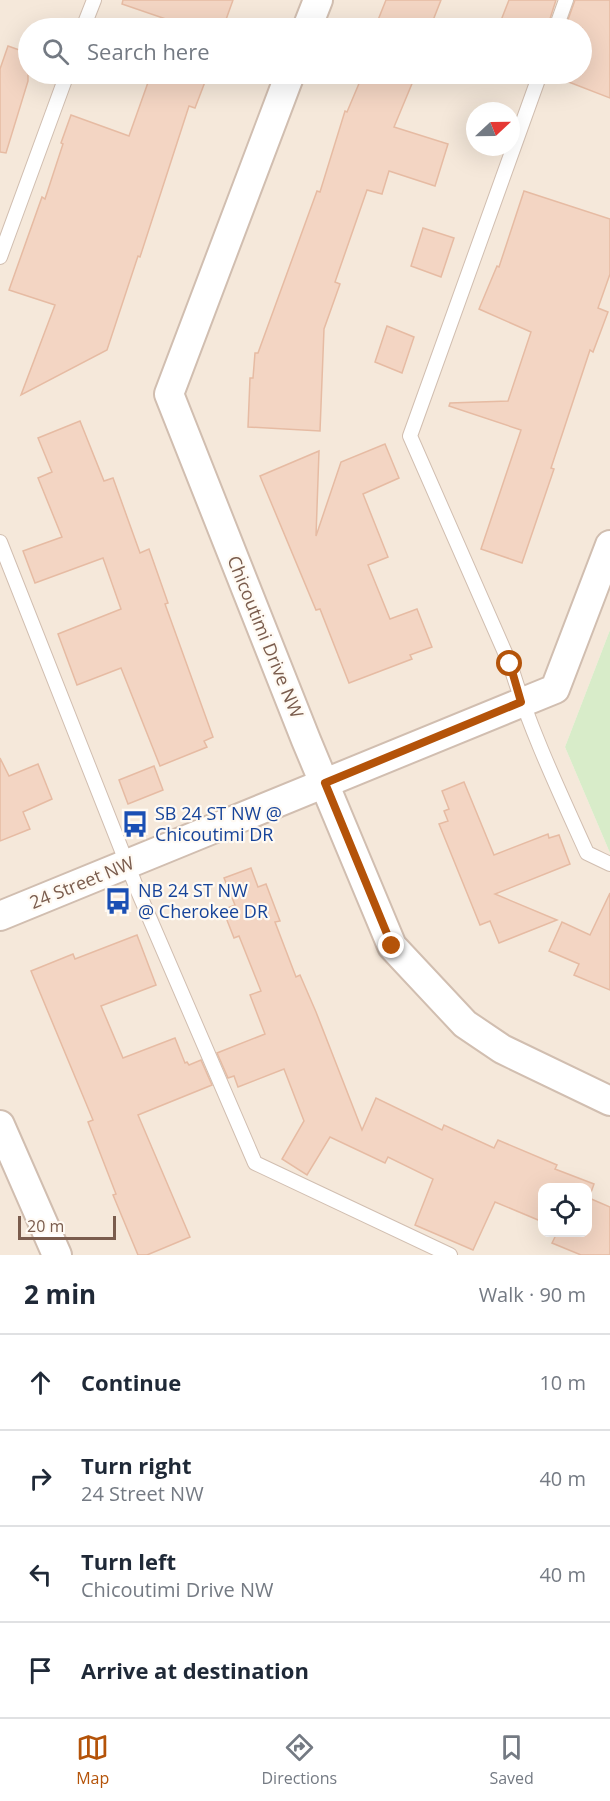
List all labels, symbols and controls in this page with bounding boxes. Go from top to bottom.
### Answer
search box [18,18,592,84]
icon: search [39,35,72,68]
text: Search here [87,36,210,66]
north arrow [466,102,520,156]
street label: Chicoutimi Drive NW [222,552,310,722]
route start [496,650,522,676]
place label: SB 24 ST NW @ Chicoutimi DR [155,801,282,846]
bus stop icon: SB 24 ST NW @ Chicoutimi DR [120,809,150,839]
street label: 24 Street NW [26,850,138,914]
place label: NB 24 ST NW @ Cherokee DR [138,878,268,923]
bus stop icon: NB 24 ST NW @ Cherokee DR [103,886,133,916]
route end [378,932,404,958]
map controls [538,1183,592,1237]
button: locate [538,1183,592,1237]
scale bar [18,1213,116,1240]
text: 20 m [27,1215,64,1237]
text: 2 min [24,1276,96,1312]
text: Walk · 90 m [479,1281,586,1308]
icon: ahead [24,1366,57,1399]
text: Continue [81,1367,181,1397]
text: 10 m [539,1369,586,1396]
text: Turn right [81,1450,192,1480]
icon: right [24,1462,57,1495]
text: 40 m [539,1465,586,1492]
text: 24 Street NW [81,1480,204,1507]
text: Turn left [81,1546,176,1576]
icon: left [24,1558,57,1591]
text: 40 m [539,1561,586,1588]
text: Chicoutimi Drive NW [81,1576,273,1603]
icon: arrive [24,1654,57,1687]
text: Arrive at destination [81,1655,309,1685]
tab: Map [76,1731,109,1789]
tab: Directions [262,1731,337,1789]
tab: Saved [489,1731,534,1789]

